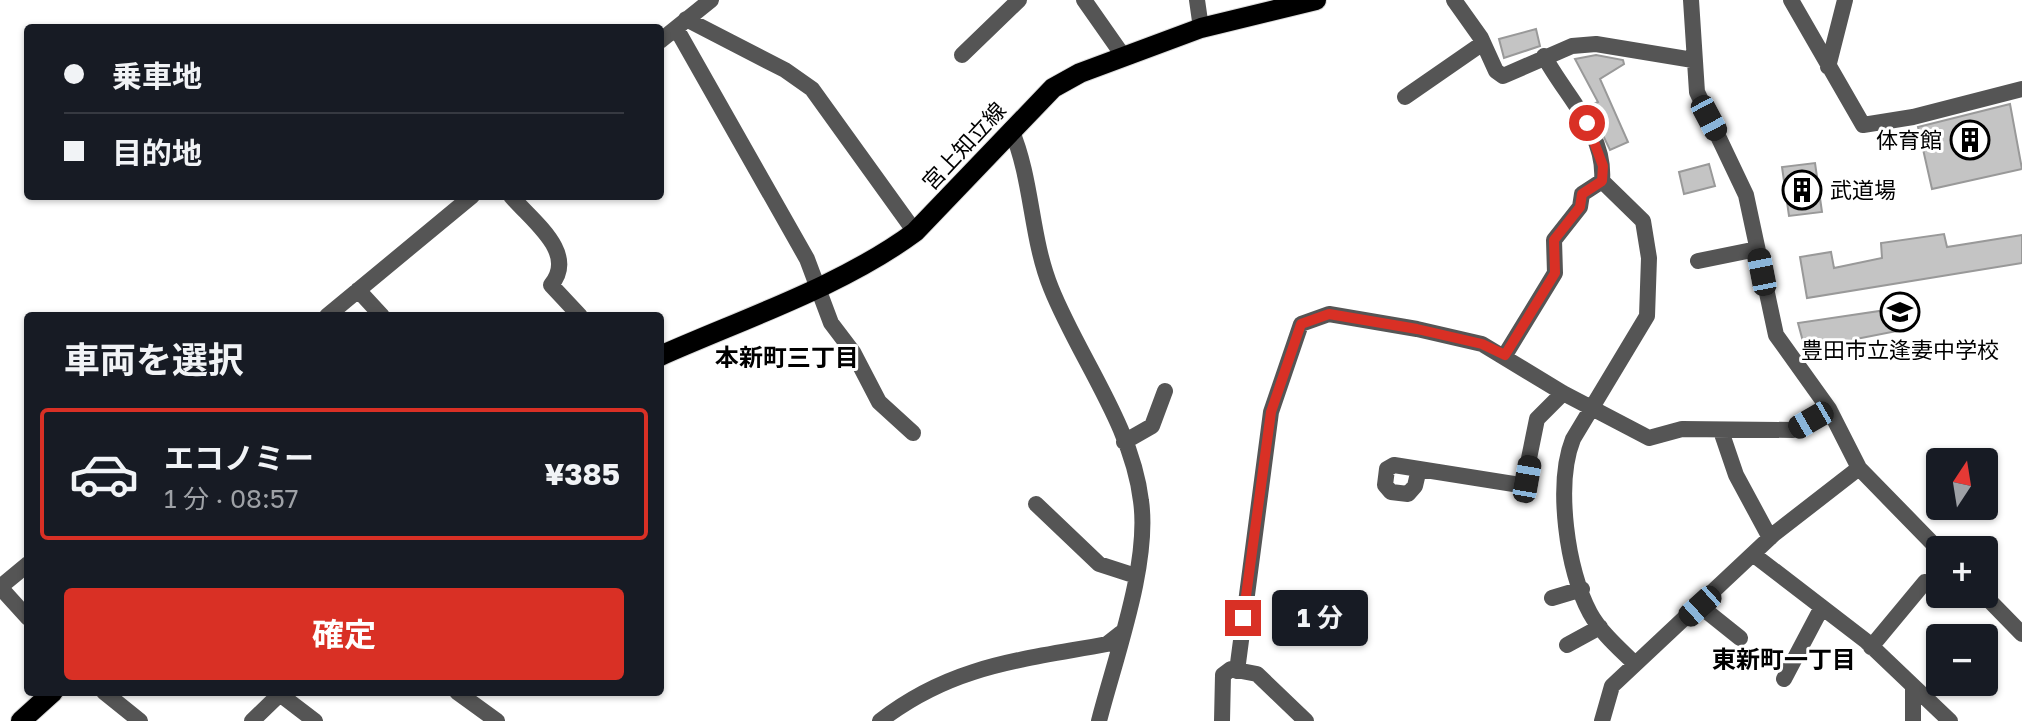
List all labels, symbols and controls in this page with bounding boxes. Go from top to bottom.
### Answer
text: 乗車地 [112,58,202,94]
car [1687,91,1731,145]
street label: 宮上知立線 [916,96,1011,195]
route start [1569,105,1605,141]
building icon: 体育館 [1949,119,1991,161]
place label: 体育館 [1876,126,1942,153]
text: 目的地 [112,135,202,171]
building icon: 武道場 [1781,169,1823,211]
place label: 武道場 [1830,176,1896,203]
car [1746,246,1778,298]
school or university icon: 豊田市立逢妻中学校 [1879,291,1921,333]
place label: 豊田市立逢妻中学校 [1801,336,1999,363]
text: 車両を選択 [64,338,244,381]
district label: 本新町三丁目 [715,342,859,371]
car [1784,398,1838,442]
icon: car [68,438,140,510]
text: エコノミー [164,440,314,476]
north arrow [1926,448,1998,520]
map controls [1926,448,1998,696]
car [1511,453,1543,505]
text: ¥385 [544,456,620,492]
text: 1 分 · 08:57 [164,483,299,514]
button: + [1926,536,1998,608]
car [1674,581,1726,631]
button: 確定 [64,588,624,680]
callout: 1 分 [1271,590,1367,646]
route end [1225,600,1261,636]
text: 1 分 [1297,602,1343,633]
button: − [1926,624,1998,696]
district label: 東新町一丁目 [1712,644,1856,673]

